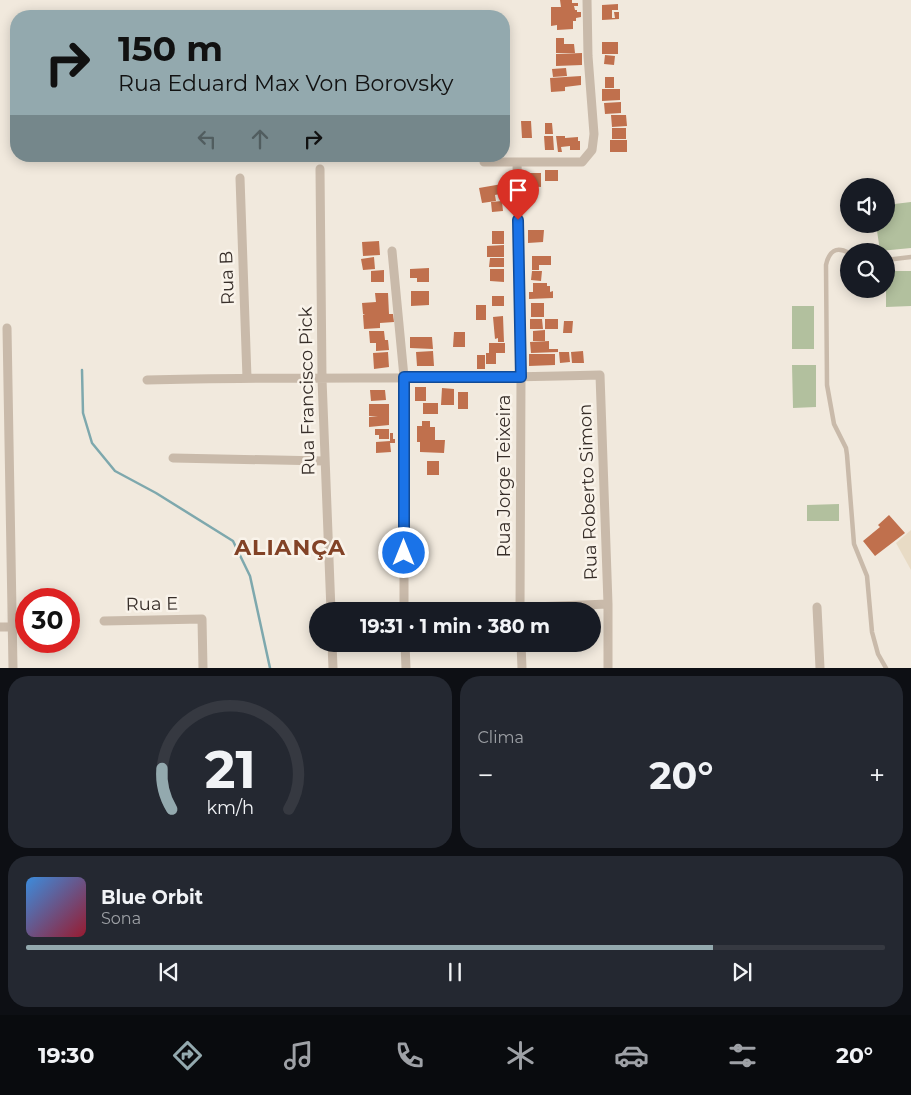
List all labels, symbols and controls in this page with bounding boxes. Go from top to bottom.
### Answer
text: 150 m [118,27,223,70]
icon: right [35,30,100,95]
text: Rua Eduard Max Von Borovsky [118,70,453,97]
icon: left [193,125,221,153]
icon: ahead [246,125,274,153]
icon: right [299,125,327,153]
pin [497,169,539,220]
icon: arrive [504,176,532,204]
map controls [840,178,895,298]
button: sound [840,178,895,233]
button: search [840,243,895,298]
street label: Rua B [215,251,239,305]
street label: Rua Francisco Pick [295,306,319,476]
street label: Rua Jorge Teixeira [493,395,515,557]
street label: Rua Roberto Simon [574,403,602,581]
position arrow [377,526,429,578]
district label: ALIANÇA [233,534,346,561]
speed limit sign: 30 [15,588,80,653]
street label: Rua E [126,593,178,615]
text: 19:31 · 1 min · 380 m [360,615,550,638]
text: Clima [478,728,524,747]
text: 21 [204,738,255,801]
text: 20° [649,752,713,799]
text: − [478,758,494,792]
text: + [869,758,885,792]
text: km/h [206,797,254,818]
text: Blue Orbit [101,886,203,909]
text: Sona [101,909,141,928]
icon: previous [155,958,183,986]
icon: pause [441,958,469,986]
icon: next [728,958,756,986]
icon: directions [170,1038,205,1073]
icon: music [281,1038,316,1073]
icon: phone [392,1038,427,1073]
icon: climate [503,1038,538,1073]
icon: car [614,1038,649,1073]
icon: filters [725,1038,760,1073]
text: 19:30 [38,1042,94,1069]
text: 20° [836,1042,873,1069]

